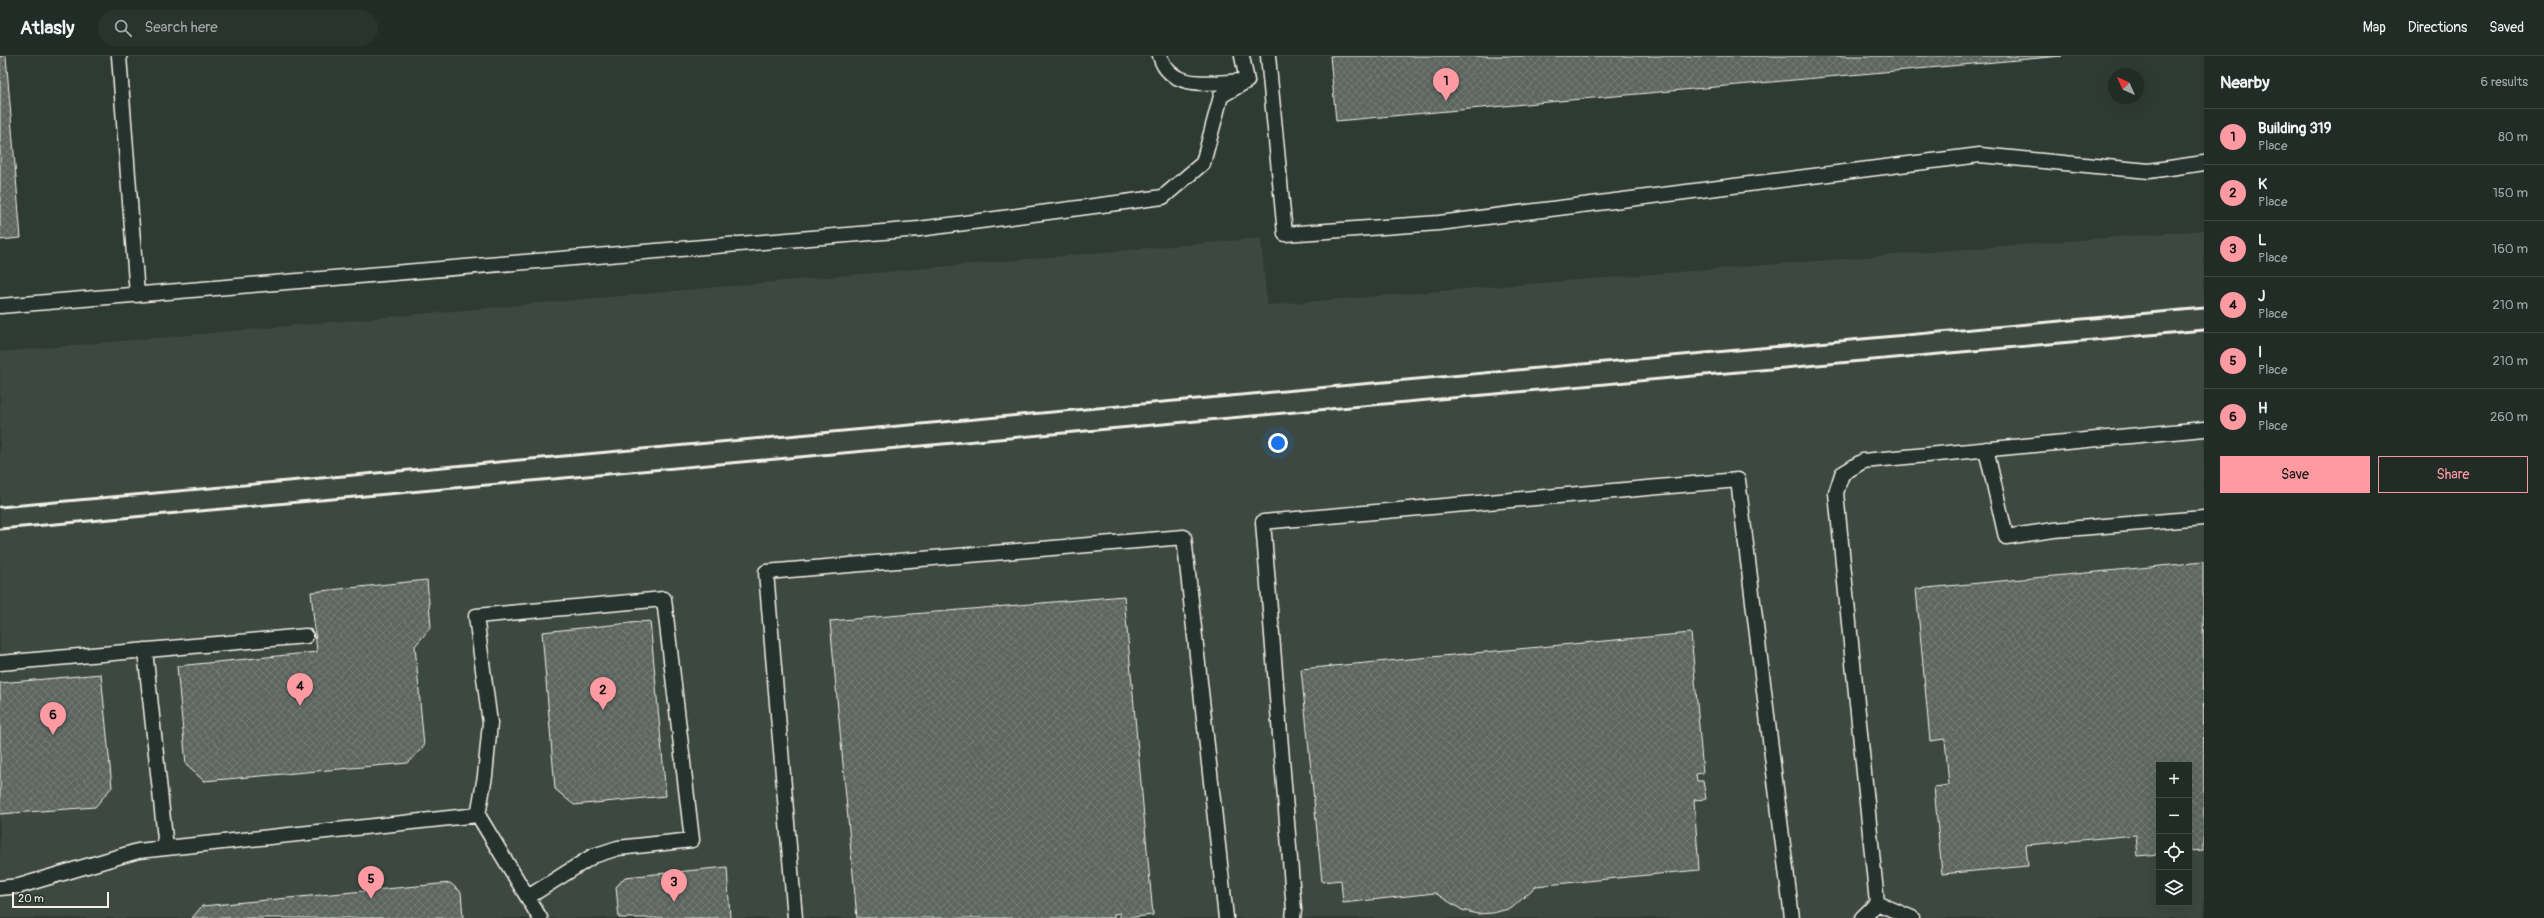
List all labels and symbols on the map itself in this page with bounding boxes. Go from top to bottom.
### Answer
pin: 1 [1433,68,1459,101]
north arrow [2108,68,2144,104]
your location [1268,433,1288,453]
pin: 4 [287,673,313,706]
pin: 2 [590,677,616,710]
pin: 6 [40,702,66,735]
pin: 5 [358,866,384,899]
pin: 3 [661,869,687,902]
scale bar [12,890,109,909]

